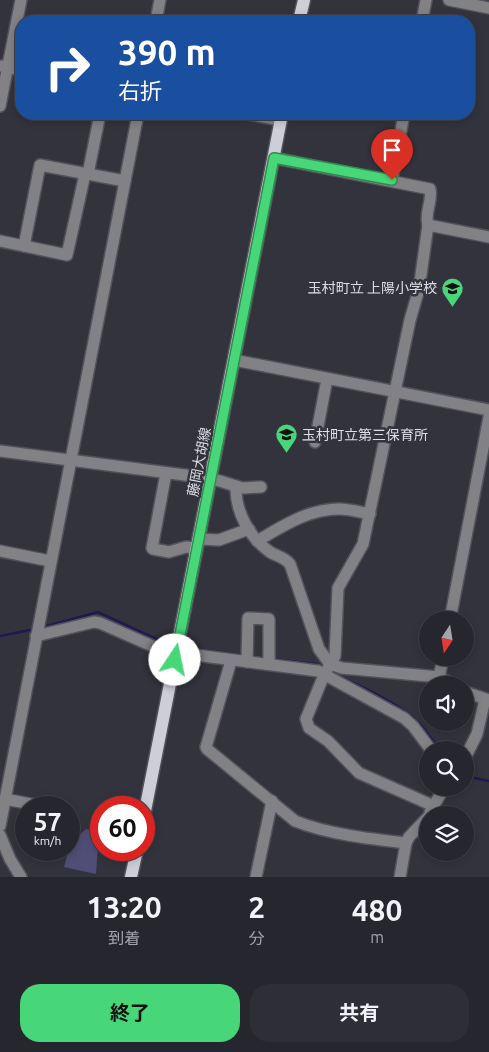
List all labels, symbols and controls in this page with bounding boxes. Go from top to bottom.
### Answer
text: 390 m [118,32,216,72]
icon: right [35,35,100,100]
text: 右折 [118,78,162,103]
pin [371,129,413,180]
icon: arrive [378,136,406,164]
school or university icon: 玉村町立 上陽小学校 [441,276,465,307]
place label: 玉村町立 上陽小学校 [308,280,437,296]
school or university icon: 玉村町立第三保育所 [274,423,298,454]
street label: 藤岡大胡線 [184,426,214,498]
place label: 玉村町立第三保育所 [302,427,428,443]
north arrow [419,611,474,666]
map controls [419,611,474,861]
position arrow [148,633,200,685]
button: sound [419,676,474,731]
button: search [419,741,474,796]
speed limit sign: 60 [90,796,155,861]
button: layers [419,806,474,861]
text: 57 [33,808,62,836]
text: km/h [34,834,61,847]
text: 13:20 [87,890,162,924]
text: 2 [248,890,265,924]
text: 480 [352,893,402,927]
text: m [370,928,384,946]
text: 到着 [108,929,140,947]
text: 分 [249,929,265,947]
button: 終了 [20,984,240,1042]
button: 共有 [250,984,469,1042]

